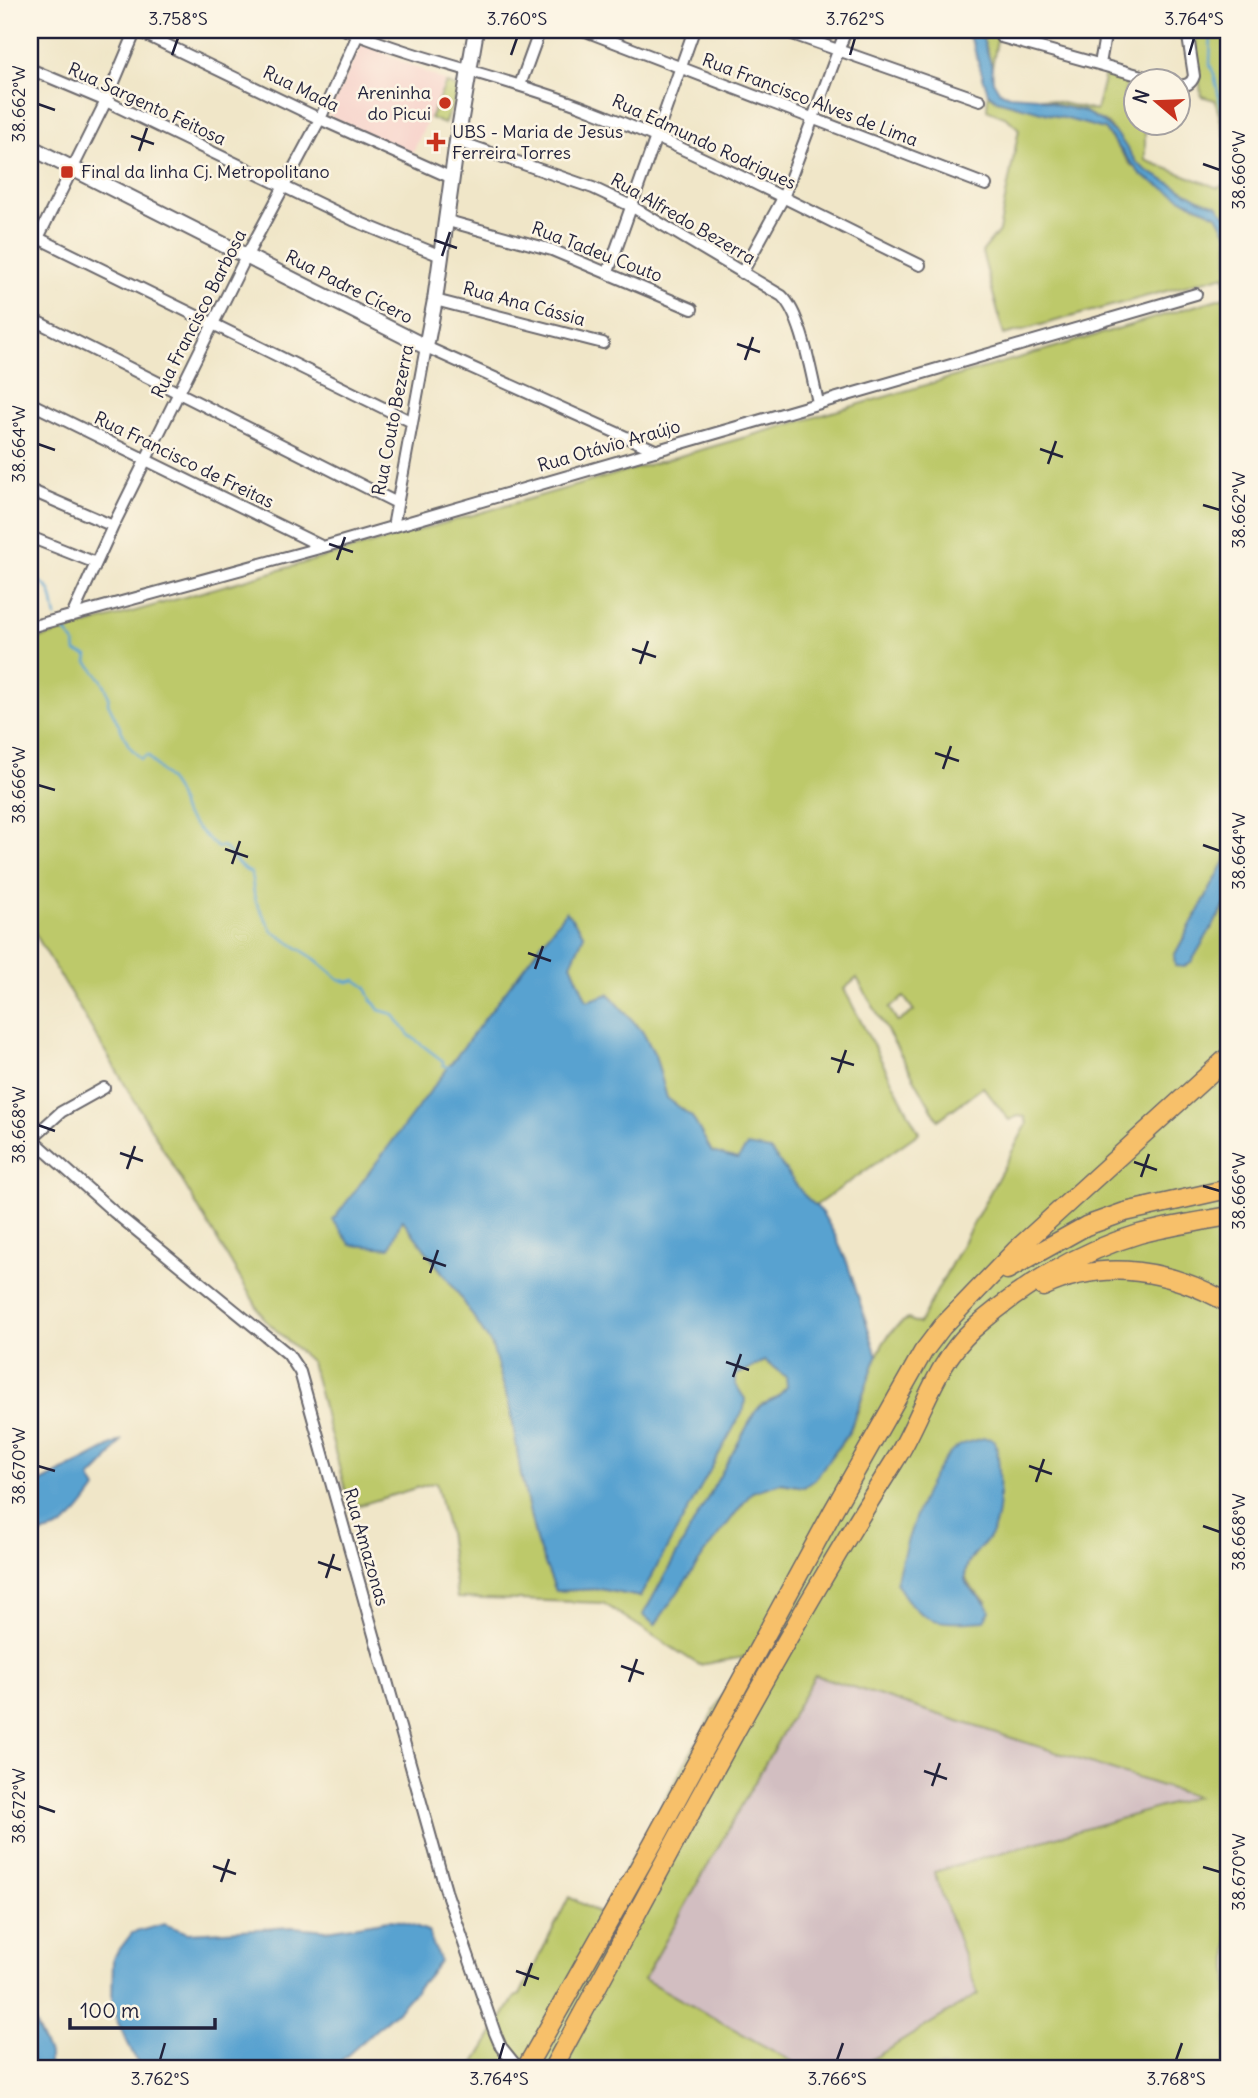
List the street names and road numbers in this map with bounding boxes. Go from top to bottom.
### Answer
street label: Rua Francisco Alves de Lima [699,48,921,151]
street label: Rua Sargento Feitosa [64,57,230,150]
street label: Rua Mada [259,60,343,117]
street label: Rua Edmundo Rodrigues [608,89,800,194]
street label: Rua Alfredo Bezerra [607,168,760,269]
street label: Rua Tadeu Couto [529,216,666,287]
street label: Rua Francisco Barbosa [146,226,251,402]
street label: Rua Padre Cícero [282,245,417,329]
street label: Rua Ana Cássia [461,276,588,331]
street label: Rua Couto Bezerra [367,342,418,497]
street label: Rua Francisco de Freitas [90,406,278,513]
street label: Rua Otávio Araújo [535,414,683,477]
street label: Rua Amazonas [339,1485,394,1608]

